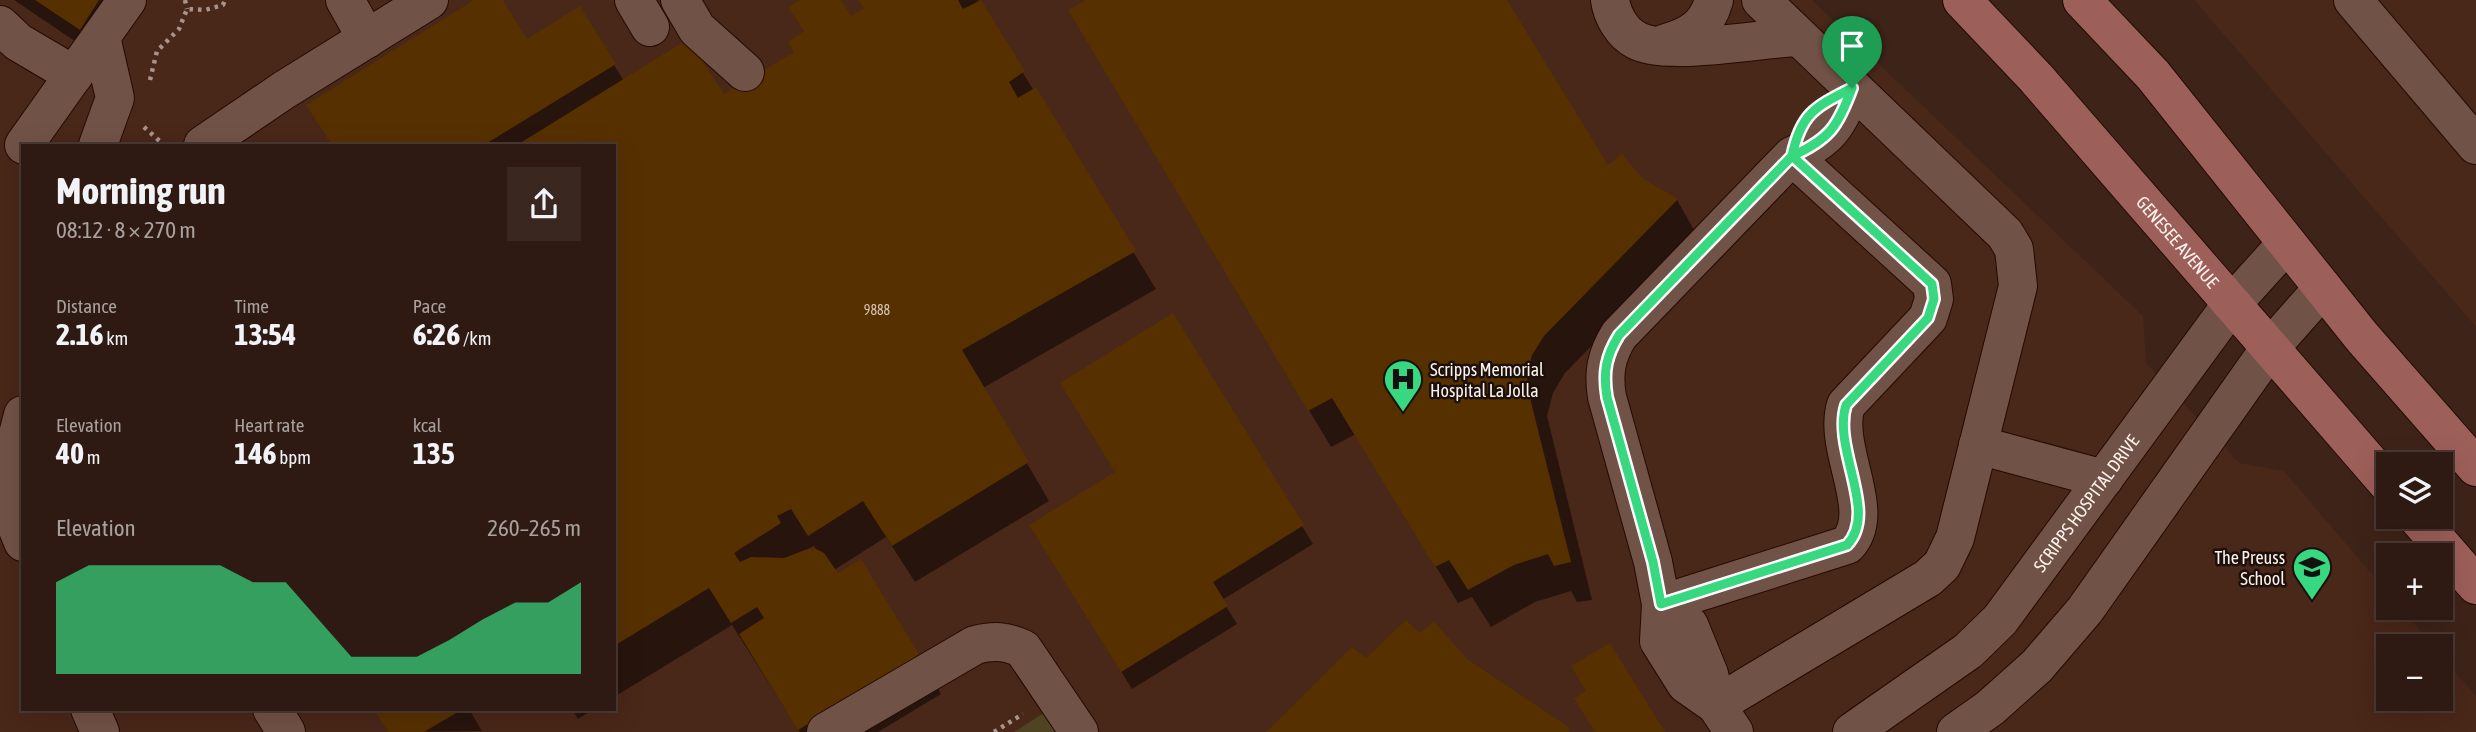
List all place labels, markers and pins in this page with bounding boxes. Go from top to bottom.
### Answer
pin [1822,16,1882,88]
hospital icon: Scripps Memorial Hospital La Jolla [1382,358,1424,413]
place label: Scripps Memorial Hospital La Jolla [1430,359,1544,401]
school or university icon: The Preuss School [2291,546,2333,601]
place label: The Preuss School [2214,547,2285,589]

